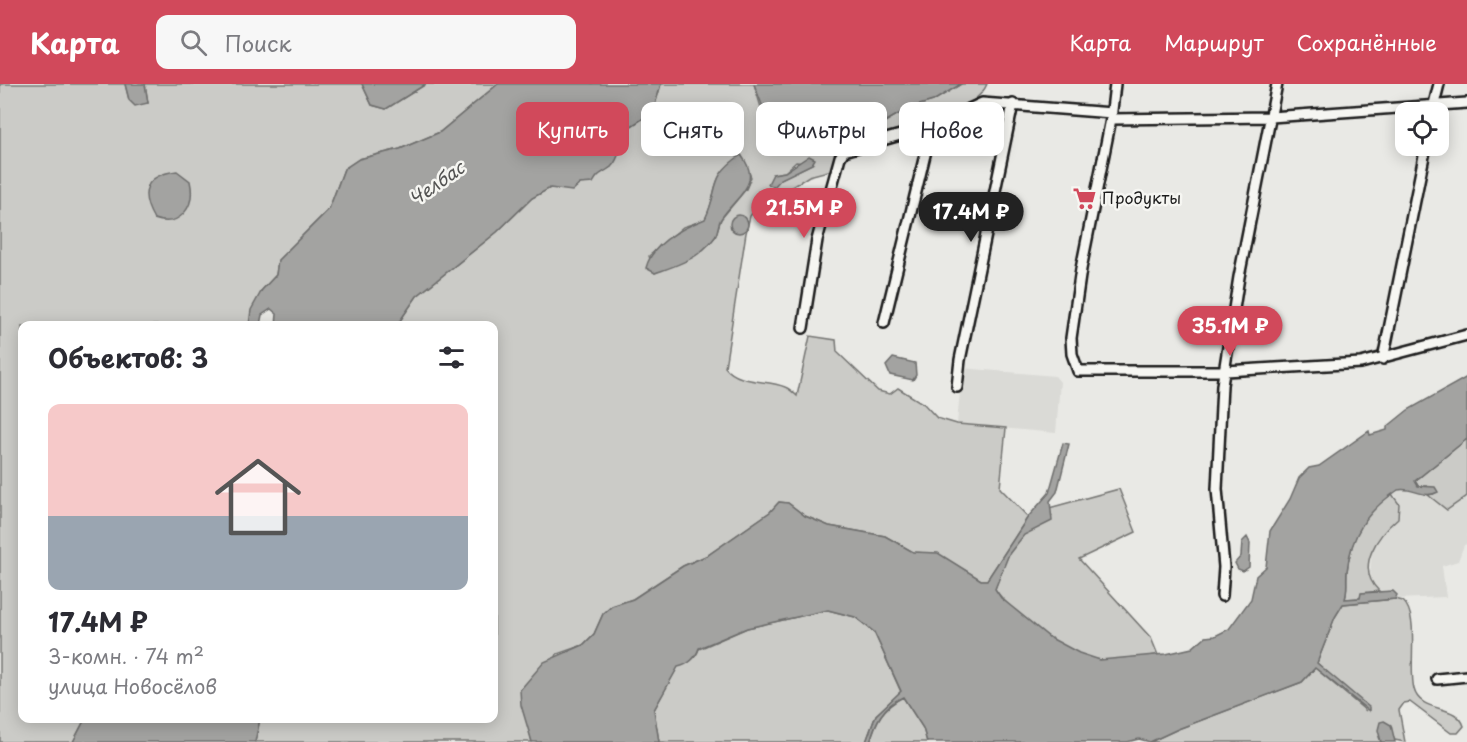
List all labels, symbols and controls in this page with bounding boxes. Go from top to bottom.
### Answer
search box [156,15,576,69]
text: Карта [30,21,120,64]
icon: search [177,26,210,59]
text: Поиск [225,26,292,59]
text: Карта [1070,26,1131,58]
text: Маршрут [1164,26,1264,58]
text: Сохранённые [1297,26,1437,58]
chip: Купить [516,102,629,156]
chip: Снять [641,102,744,156]
chip: Фильтры [756,102,887,156]
chip: Новое [899,102,1004,156]
map controls [1395,102,1449,156]
button: locate [1395,102,1449,156]
water label: Челбас [403,153,471,212]
supermarket icon: Продукты [1071,185,1097,211]
place label: Продукты [1102,185,1181,209]
pin: 21.5M ₽ [749,188,859,239]
text: 21.5M ₽ [765,192,843,222]
pin: 17.4M ₽ [916,192,1026,243]
text: 17.4M ₽ [933,196,1009,226]
pin: 35.1M ₽ [1175,306,1285,357]
text: 35.1M ₽ [1191,310,1269,340]
text: Объектов: 3 [48,338,208,377]
icon: filters [435,341,468,374]
icon: home [204,443,312,551]
text: 17.4M ₽ [48,602,148,641]
text: 3-комн. · 74 m² [48,641,204,671]
text: улица Новосёлов [48,671,217,701]

